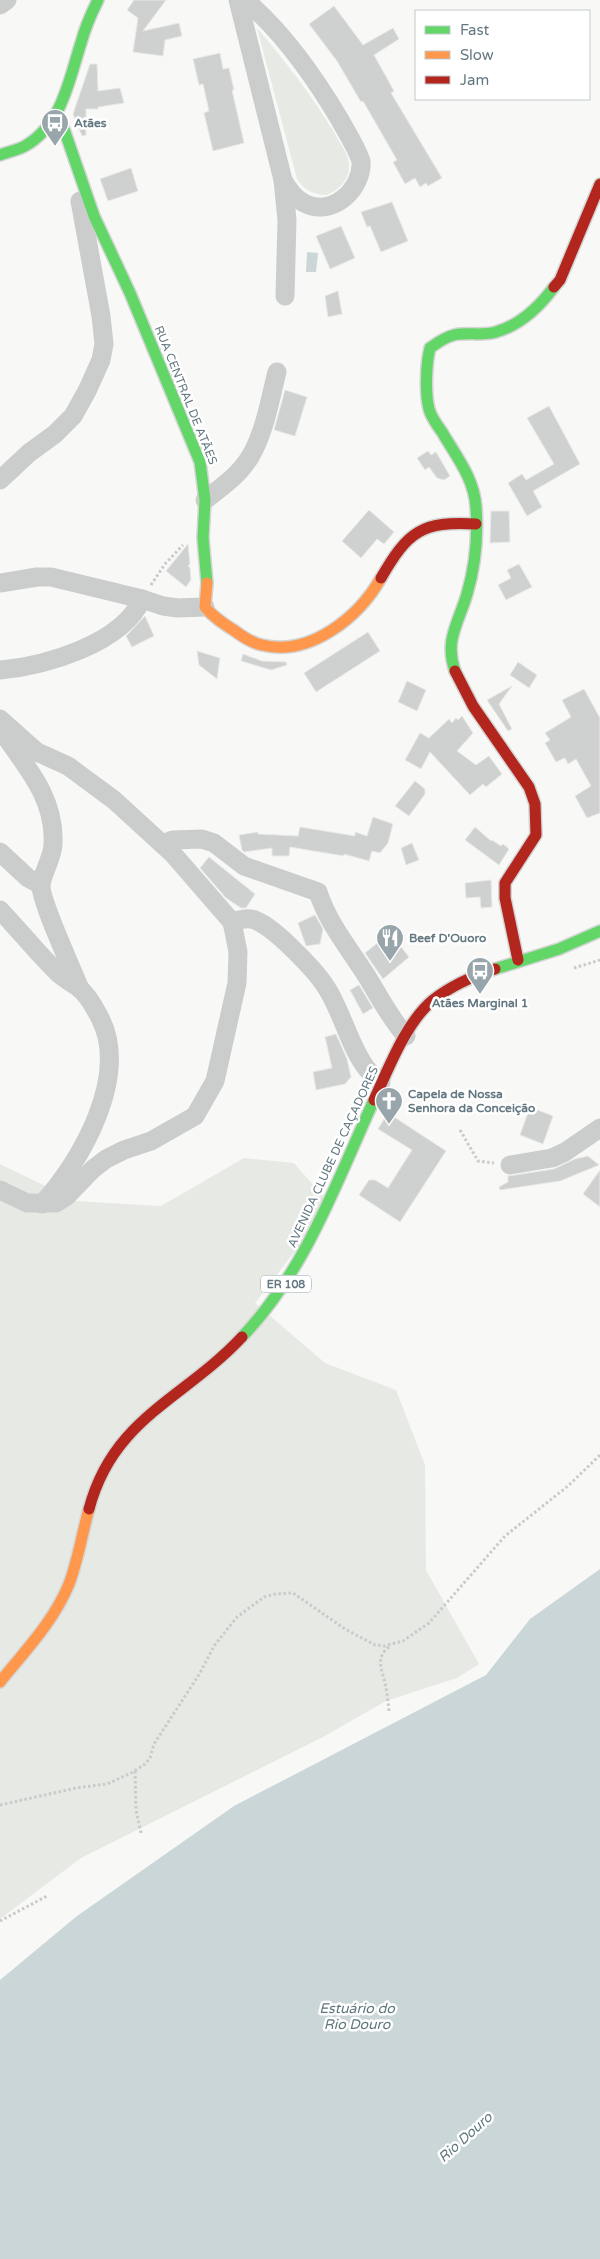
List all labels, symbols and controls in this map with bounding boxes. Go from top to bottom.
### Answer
legend [415,10,590,100]
text: Fast [460,21,490,39]
text: Slow [460,46,494,64]
text: Jam [460,71,489,89]
bus stop icon: Atães [40,108,70,147]
place label: Atães [74,116,107,130]
street label: RUA CENTRAL DE ATÃES [152,324,220,466]
restaurant icon: Beef D'Ouoro [375,923,405,962]
place label: Beef D'Ouoro [409,931,486,945]
bus stop icon: Atães Marginal 1 [465,956,495,995]
place label: Atães Marginal 1 [432,996,528,1011]
street label: AVENIDA CLUBE DE CAÇADORES [285,1064,381,1250]
church icon: Capela de Nossa Senhora da Conceição [374,1086,404,1125]
place label: Capela de Nossa Senhora da Conceição [408,1087,535,1116]
road number: ER 108 [261,1276,311,1292]
water label: Estuário do Rio Douro [319,2000,396,2033]
water label: Rio Douro [435,2108,497,2166]

